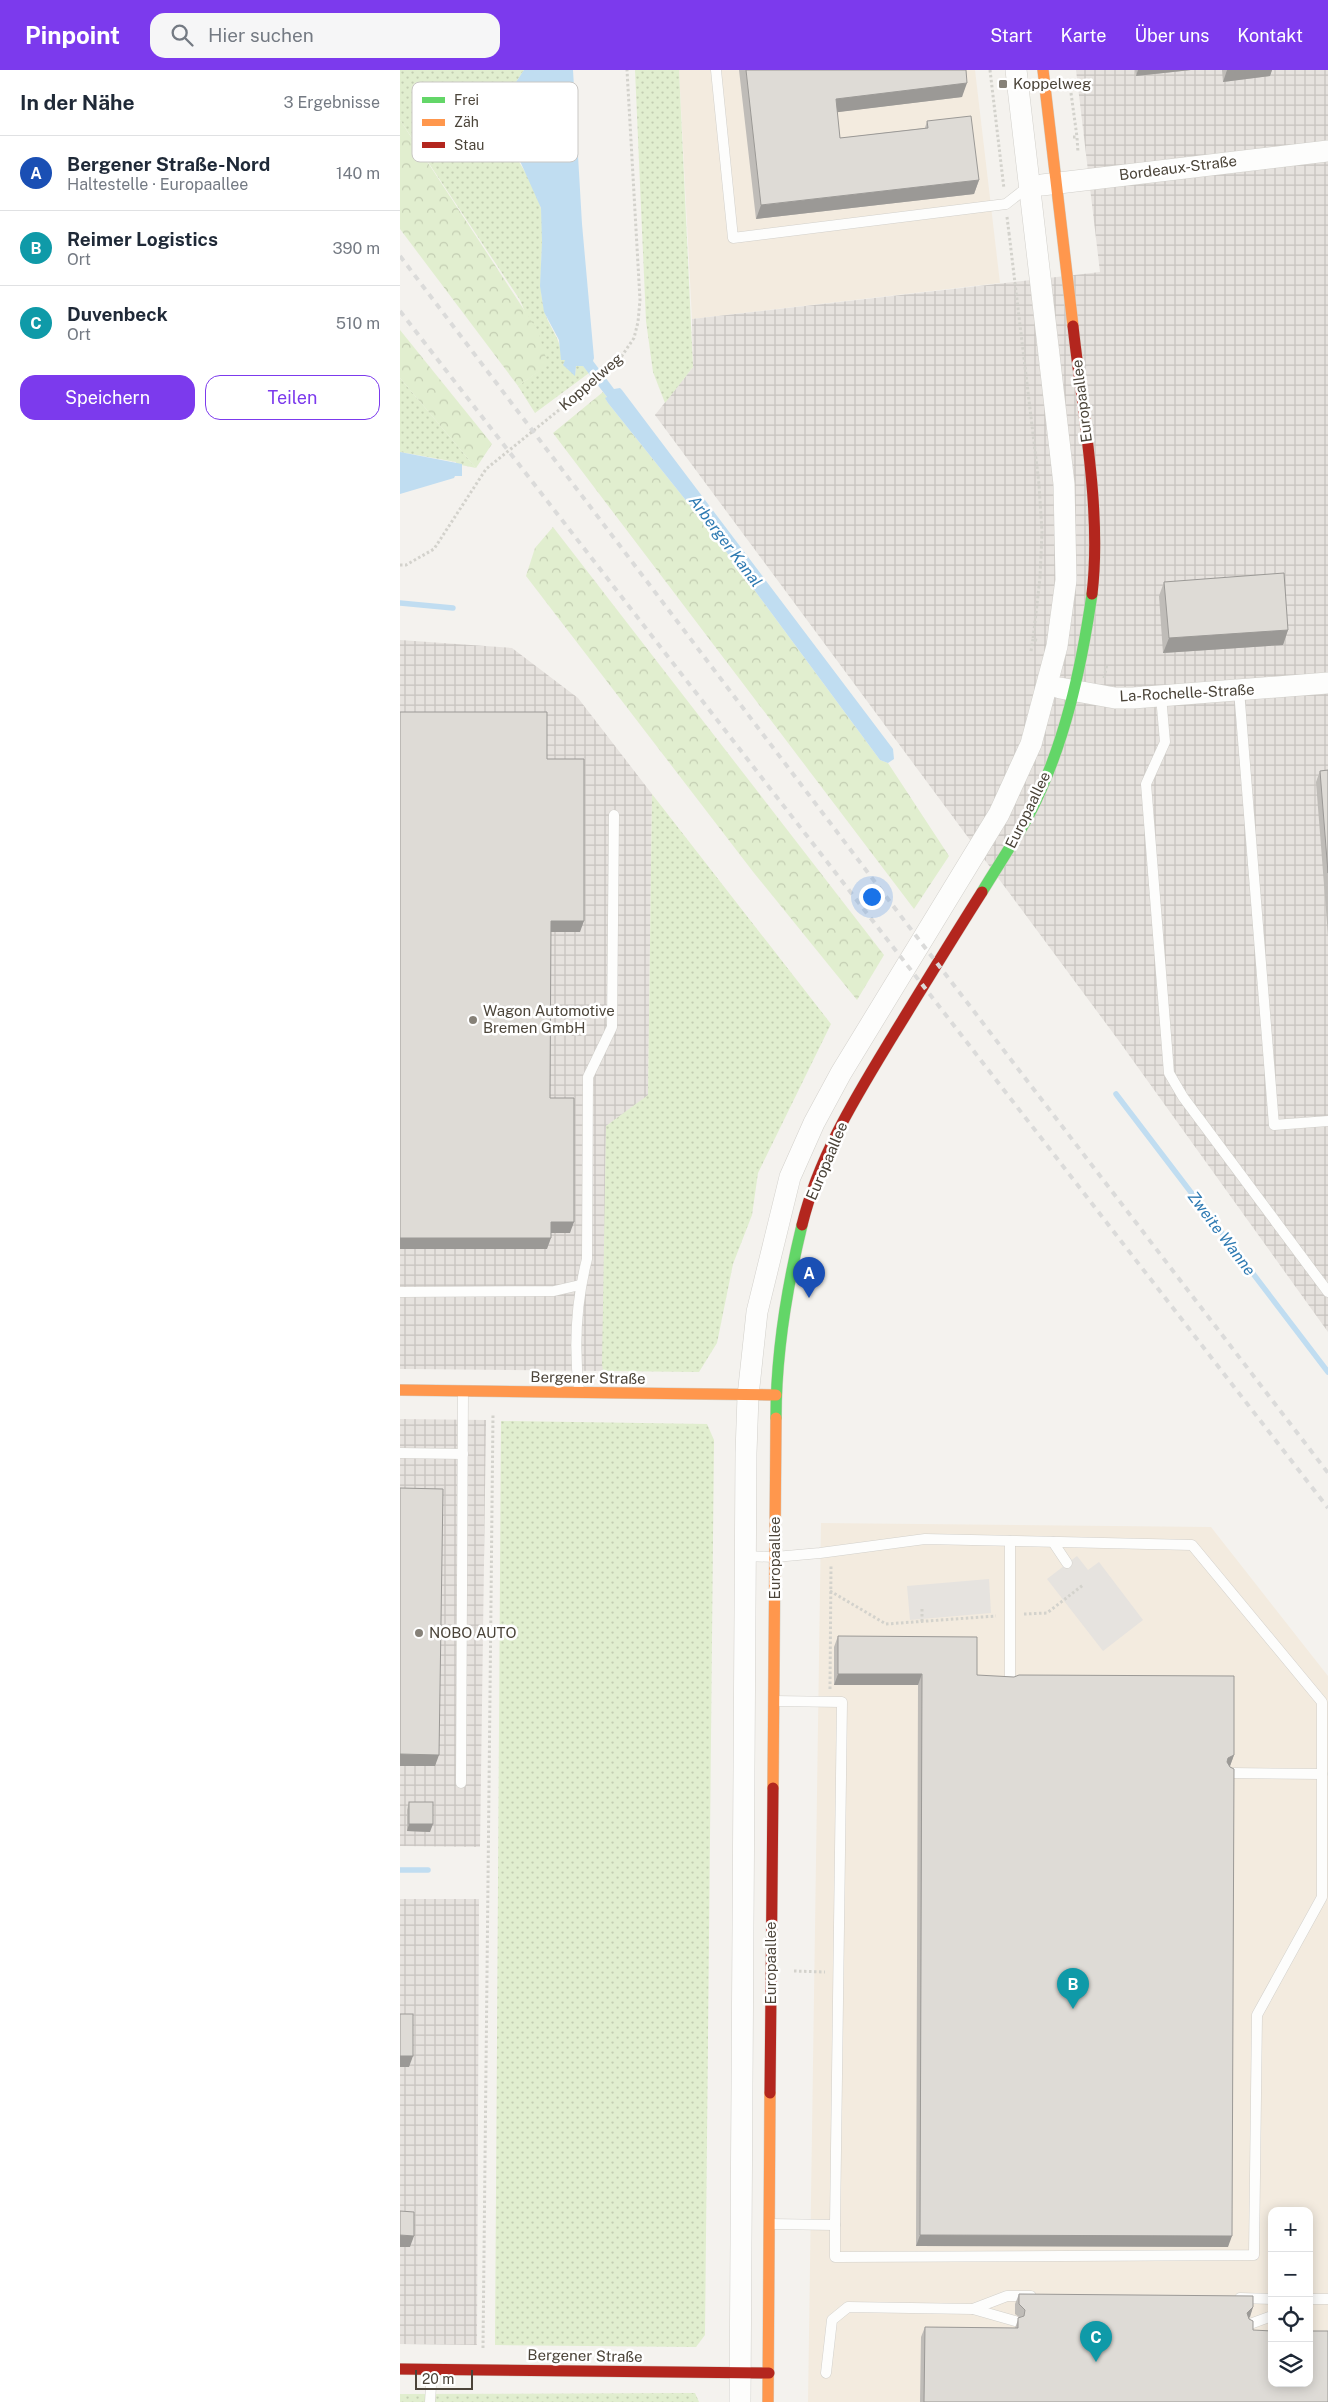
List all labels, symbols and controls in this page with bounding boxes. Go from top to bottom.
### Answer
search box [150,13,500,58]
text: Pinpoint [25,21,120,49]
icon: search [168,21,196,49]
text: Hier suchen [208,24,314,46]
text: Start [990,25,1033,46]
text: Karte [1061,25,1106,46]
text: Über uns [1134,25,1209,46]
text: Kontakt [1237,25,1303,46]
place label: Koppelweg [1013,75,1091,92]
marker: Koppelweg [997,78,1009,90]
legend [412,82,578,162]
text: In der Nähe [20,90,135,115]
text: Frei [454,92,479,108]
text: 3 Ergebnisse [284,93,380,112]
text: Zäh [454,114,479,130]
text: Stau [454,137,484,153]
street label: Bordeaux-Straße [1118,152,1238,183]
text: Bergener Straße-Nord [67,153,270,175]
text: A [30,164,42,183]
text: 140 m [336,164,380,183]
text: Haltestelle · Europaallee [67,175,248,194]
text: Reimer Logistics [67,228,218,250]
text: B [31,239,41,258]
text: 390 m [333,239,380,258]
text: Ort [67,250,91,269]
text: Duvenbeck [67,303,168,325]
text: C [30,314,42,333]
text: 510 m [336,314,380,333]
text: Ort [67,325,91,344]
street label: Koppelweg [556,350,626,414]
street label: Europaallee [1068,359,1095,443]
button: Speichern [20,375,195,420]
button: Teilen [205,375,380,420]
water label: Arberger Kanal [685,492,766,591]
street label: La-Rochelle-Straße [1119,680,1255,705]
street label: Europaallee [1002,769,1053,851]
your location [859,884,885,910]
place label: Wagon Automotive Bremen GmbH [483,1002,615,1036]
marker: Wagon Automotive Bremen GmbH [467,1014,479,1026]
street label: Europaallee [802,1119,851,1202]
water label: Zweite Wanne [1184,1187,1260,1279]
pin: A [793,1257,825,1298]
street label: Bergener Straße [530,1368,646,1387]
street label: Europaallee [766,1516,783,1600]
place label: NOBO AUTO [429,1624,516,1641]
marker: NOBO AUTO [413,1627,425,1639]
street label: Europaallee [762,1921,779,2005]
pin: B [1057,1968,1089,2009]
map controls [1268,2207,1313,2387]
button: + [1268,2207,1313,2252]
button: − [1268,2252,1313,2297]
button: locate [1268,2297,1313,2342]
pin: C [1080,2321,1112,2362]
button: layers [1268,2342,1313,2387]
street label: Bergener Straße [527,2346,643,2365]
scale bar [415,2367,472,2390]
text: 20 m [422,2371,454,2387]

